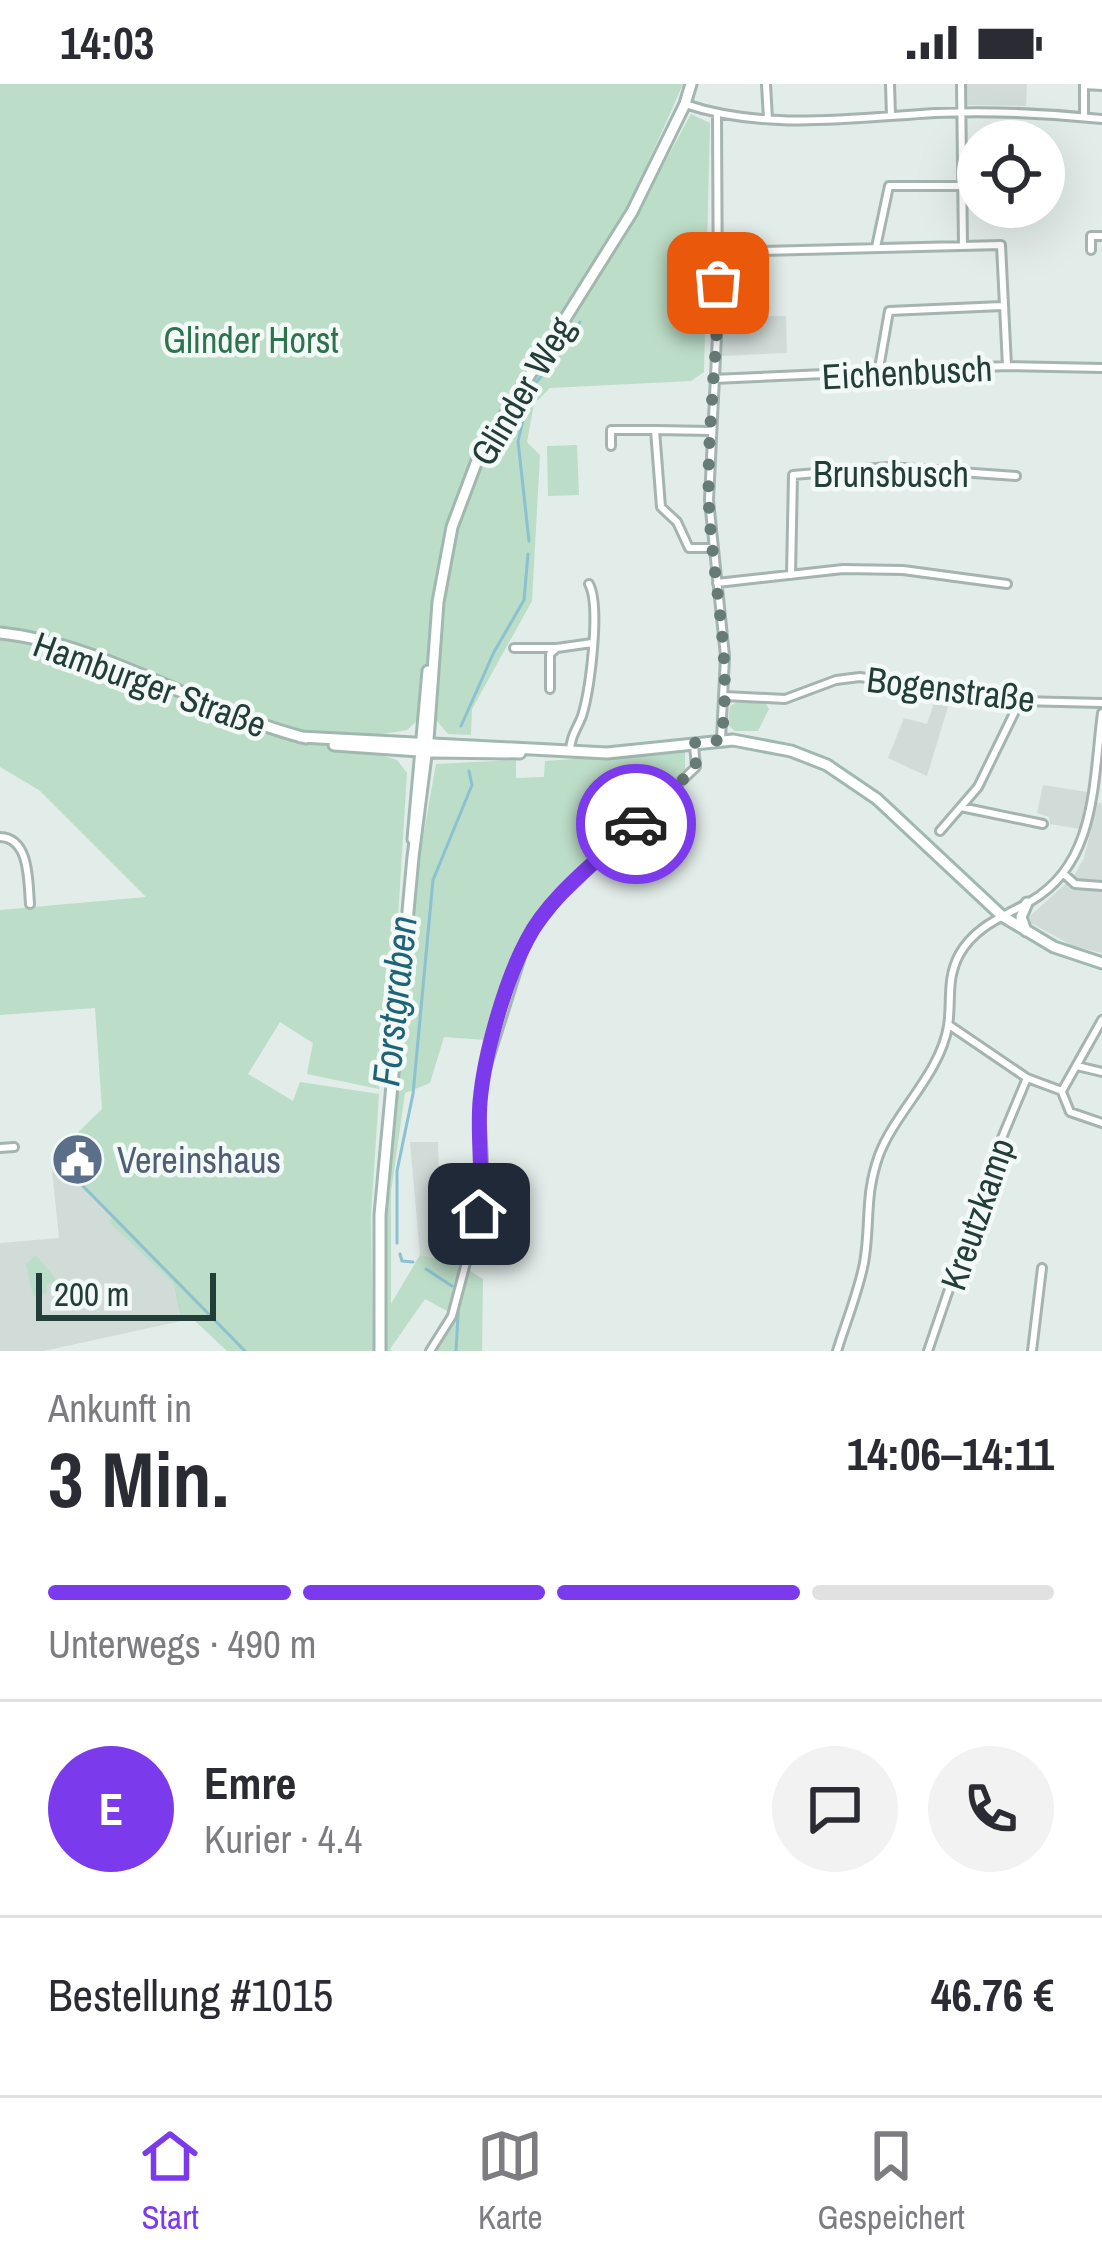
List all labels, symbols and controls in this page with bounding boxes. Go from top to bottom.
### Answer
text: 14:03 [60,12,154,73]
map controls [957,120,1065,228]
button: locate [957,120,1065,228]
pin [667,232,769,334]
icon: bag [685,250,751,316]
street label: Glinder Weg [459,307,585,474]
park label: Glinder Horst [163,316,339,364]
street label: Eichenbusch [821,344,993,400]
street label: Brunsbusch [813,450,969,498]
street label: Hamburger Straße [27,620,273,748]
street label: Bogenstraße [864,655,1038,723]
courier [576,764,696,884]
icon: car [603,791,669,857]
water label: Forstgraben [359,913,429,1089]
public building icon: Vereinshaus [50,1132,106,1188]
street label: Kreutzkamp [929,1132,1025,1296]
place label: Vereinshaus [117,1136,281,1184]
pin [428,1163,530,1265]
icon: home [446,1181,512,1247]
scale bar [36,1267,216,1320]
text: 200 m [54,1272,129,1316]
text: Ankunft in [48,1382,192,1434]
text: 14:06–14:11 [847,1423,1054,1484]
text: 3 Min. [48,1426,229,1531]
text: Unterwegs · 490 m [48,1618,316,1670]
button: chat [772,1746,898,1872]
button: phone [928,1746,1054,1872]
text: Emre [204,1752,296,1813]
text: E [99,1778,123,1839]
text: Kurier · 4.4 [204,1813,362,1865]
text: Bestellung #1015 [48,1964,333,2025]
text: 46.76 € [931,1964,1054,2025]
tab: Start [137,2123,203,2239]
tab: Karte [477,2123,543,2239]
tab: Gespeichert [817,2123,965,2239]

